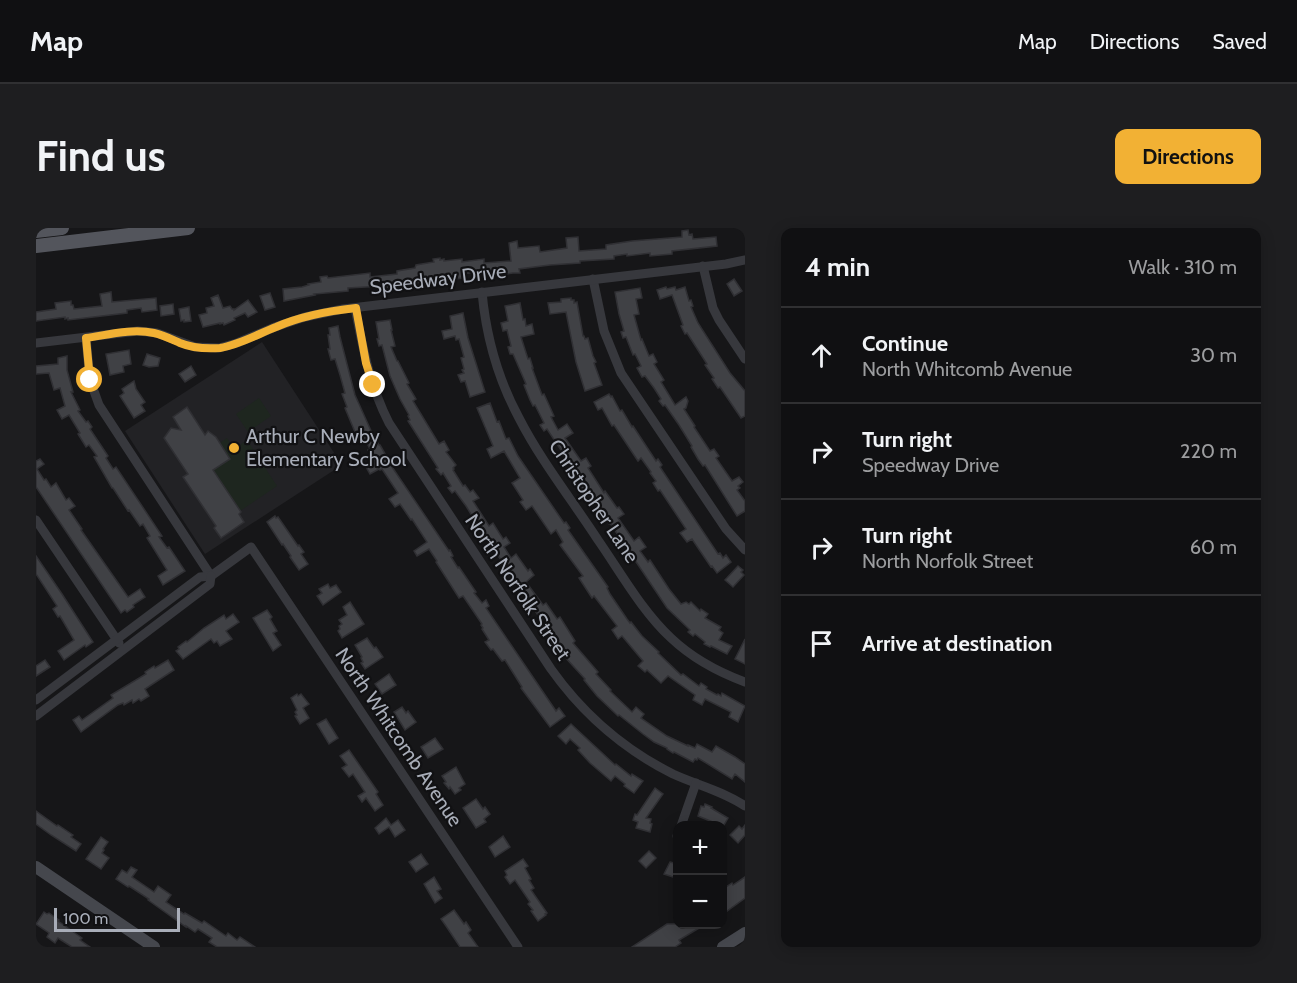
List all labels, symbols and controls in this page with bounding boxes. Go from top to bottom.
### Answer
text: Map [30,24,83,58]
text: Map [1018,29,1057,54]
text: Directions [1090,29,1179,54]
text: Saved [1212,29,1267,54]
button: Directions [1115,129,1261,184]
text: Find us [36,130,165,182]
text: 4 min [805,251,870,283]
text: Walk · 310 m [1129,255,1237,279]
street label: Speedway Drive [368,259,508,299]
text: Continue [862,330,948,357]
icon: ahead [805,339,838,372]
text: 30 m [1190,343,1237,367]
text: North Whitcomb Avenue [862,357,1072,381]
route start [76,366,102,392]
route end [359,371,385,397]
place label: Arthur C Newby Elementary School [246,424,407,471]
text: Turn right [862,426,952,453]
street label: Christopher Lane [544,435,644,567]
icon: right [805,435,838,468]
text: 220 m [1180,439,1237,463]
marker: Arthur C Newby Elementary School [227,441,241,455]
text: Speedway Drive [862,453,999,477]
street label: North Norfolk Street [460,509,576,665]
text: Turn right [862,522,952,549]
icon: right [805,531,838,564]
text: 60 m [1190,535,1237,559]
text: North Norfolk Street [862,549,1033,573]
icon: arrive [805,627,838,660]
text: Arrive at destination [862,630,1052,657]
street label: North Whitcomb Avenue [330,643,468,831]
map controls [673,821,727,929]
button: + [673,821,727,875]
button: − [673,875,727,929]
scale bar [54,905,180,932]
text: 100 m [63,909,108,928]

